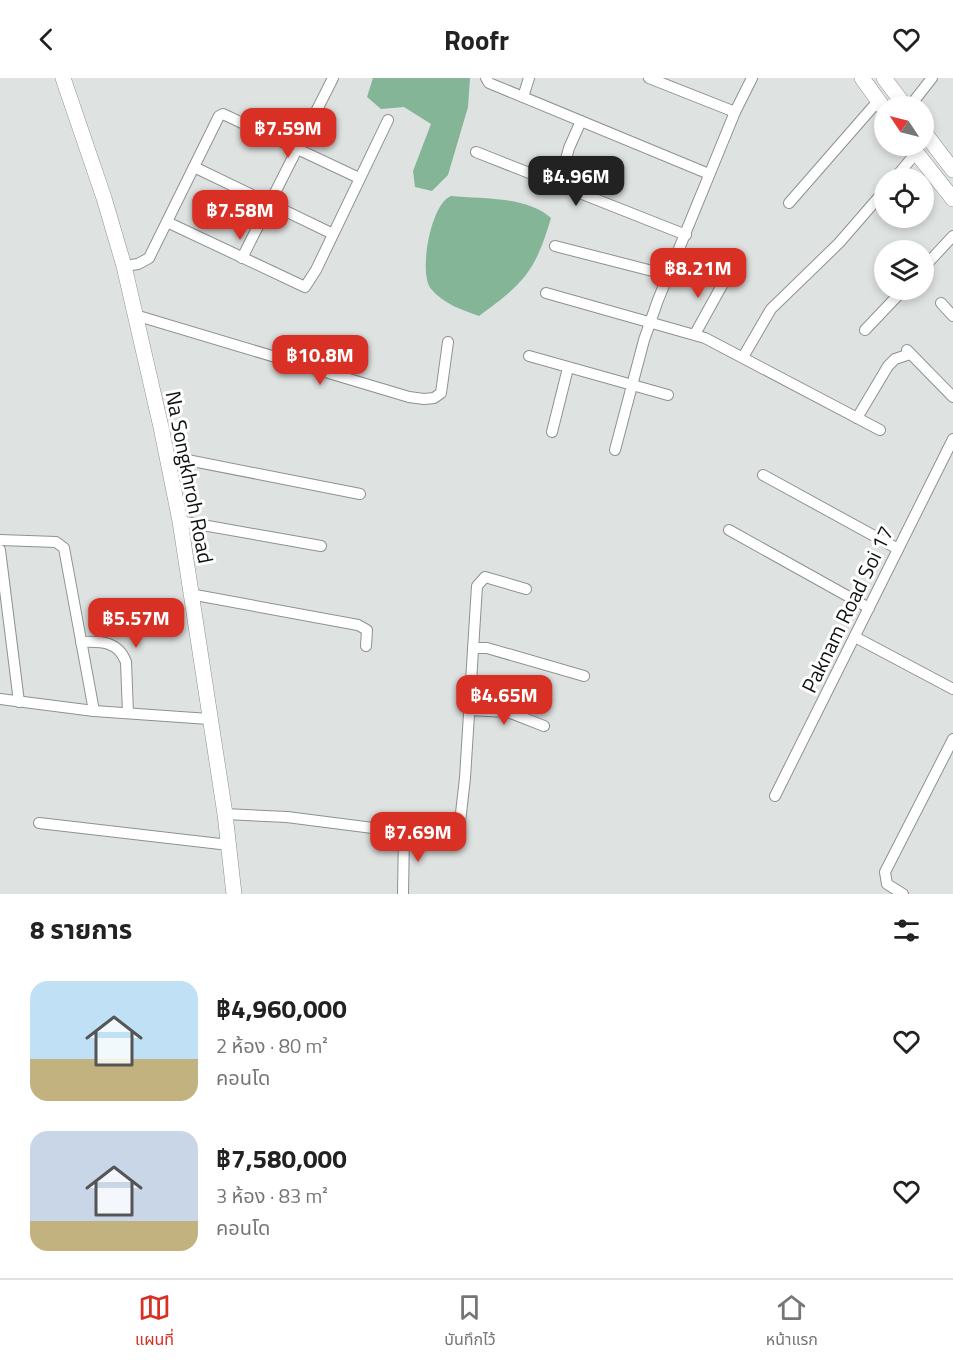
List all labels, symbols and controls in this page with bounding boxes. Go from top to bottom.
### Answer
text: Roofr [444,19,509,60]
icon: back [30,23,63,56]
icon: heart [890,23,923,56]
north arrow [874,96,934,156]
map controls [874,96,934,300]
pin: ฿7.59M [239,108,337,159]
text: ฿7.59M [254,112,322,143]
pin: ฿4.96M [527,156,625,207]
text: ฿4.96M [542,160,610,191]
button: locate [874,168,934,228]
pin: ฿7.58M [191,190,289,241]
text: ฿7.58M [206,194,274,225]
button: layers [874,240,934,300]
pin: ฿8.21M [649,248,747,299]
text: ฿8.21M [664,252,732,283]
pin: ฿10.8M [271,335,369,386]
text: ฿10.8M [286,339,354,370]
street label: Na Songkhroh Road [158,388,222,566]
street label: Paknam Road Soi 17 [793,520,901,698]
pin: ฿5.57M [87,598,185,649]
text: ฿5.57M [102,602,170,633]
pin: ฿4.65M [455,675,553,726]
text: ฿4.65M [470,679,538,710]
pin: ฿7.69M [369,812,467,863]
text: ฿7.69M [384,816,452,847]
text: 8 รายการ [30,910,132,949]
icon: filters [890,914,923,947]
text: ฿4,960,000 [216,989,347,1028]
icon: home [78,1005,150,1077]
icon: heart [890,1025,923,1058]
text: 2 ห้อง · 80 m² [216,1030,328,1061]
text: คอนโด [216,1062,270,1093]
text: ฿7,580,000 [216,1139,347,1178]
icon: home [78,1155,150,1227]
icon: heart [890,1175,923,1208]
text: 3 ห้อง · 83 m² [216,1180,328,1211]
text: คอนโด [216,1212,270,1243]
tab: แผนที่ [135,1291,174,1352]
tab: บันทึกไว้ [444,1291,496,1352]
tab: หน้าแรก [766,1291,818,1352]

